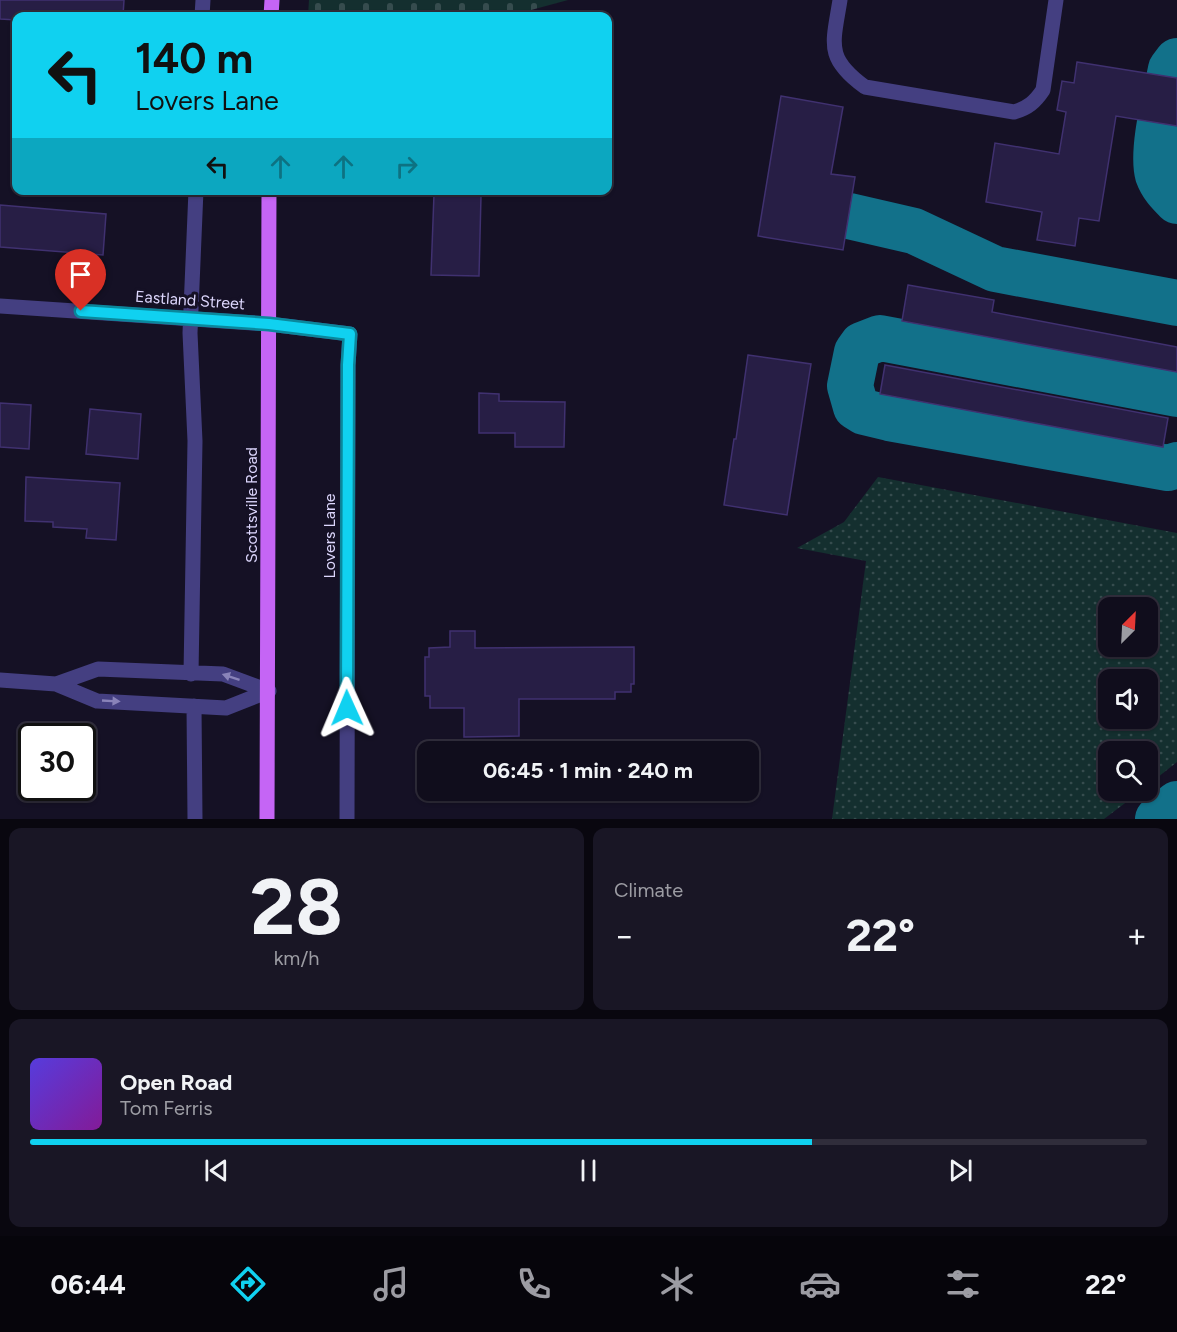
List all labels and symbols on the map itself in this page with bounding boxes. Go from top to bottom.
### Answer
pin [55,249,106,311]
street label: Eastland Street [135,287,245,313]
street label: Scottsville Road [242,447,261,563]
street label: Lovers Lane [320,493,339,579]
north arrow [1098,597,1158,657]
one-way arrow [222,672,240,681]
position arrow [315,676,379,740]
one-way arrow [102,697,121,706]
speed limit sign: 30 [18,723,96,801]

